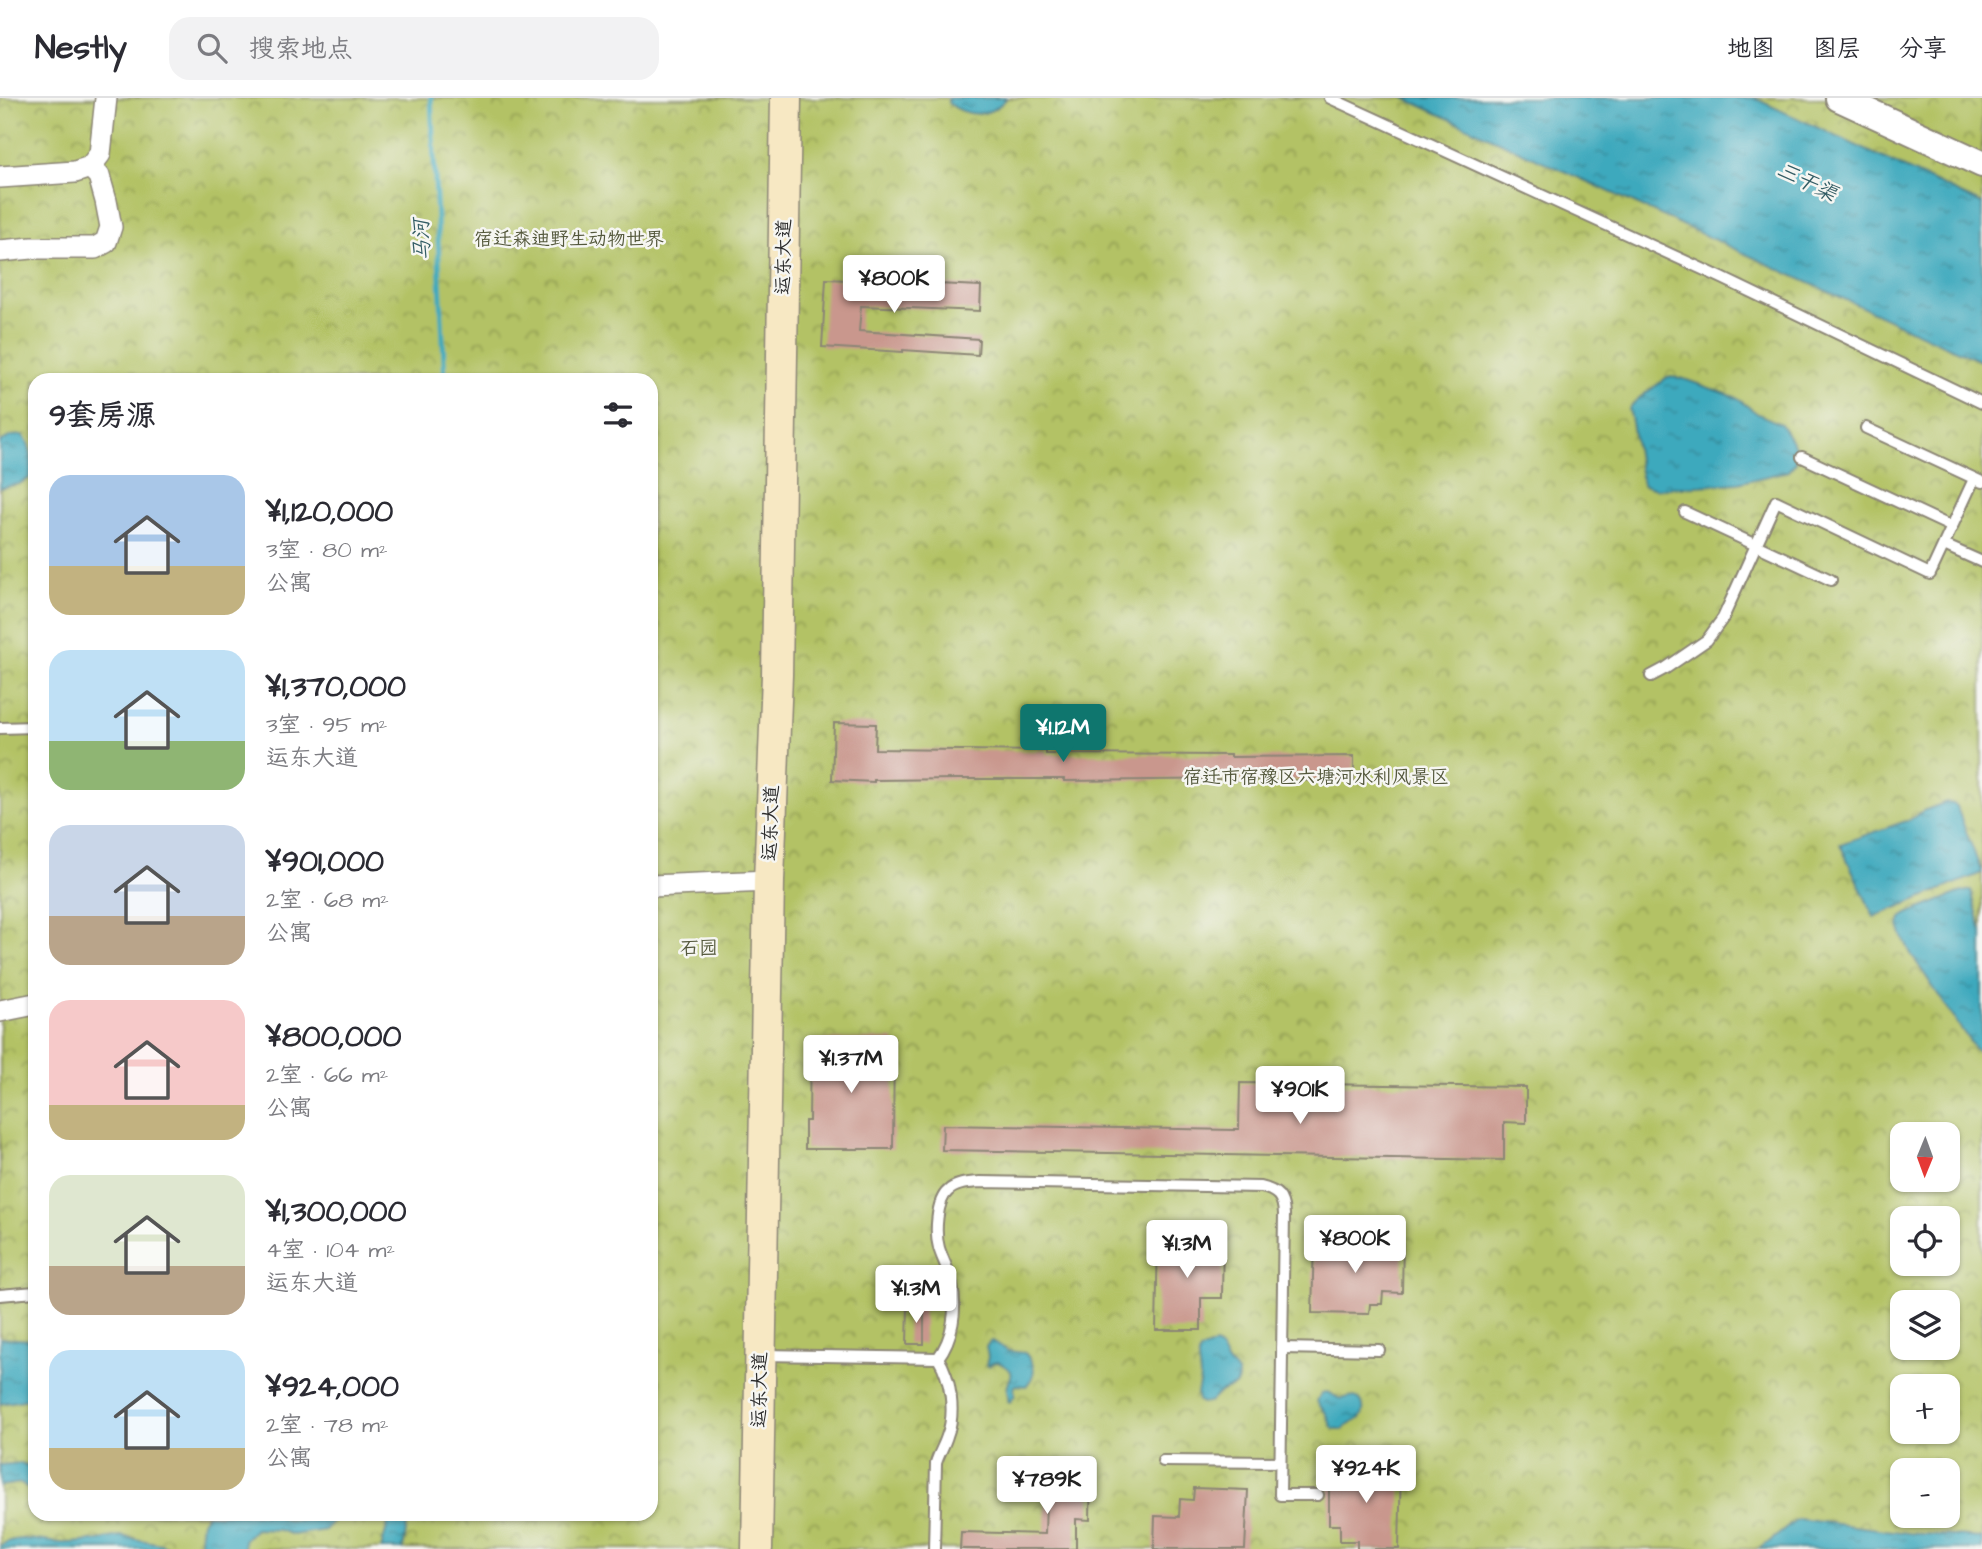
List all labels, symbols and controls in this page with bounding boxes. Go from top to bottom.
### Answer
search box [169,17,659,80]
text: Nestly [35,25,127,71]
icon: search [193,29,231,67]
text: 搜索地点 [249,31,353,67]
text: 地图 [1727,32,1775,66]
text: 图层 [1813,32,1861,66]
text: 分享 [1899,32,1947,66]
water label: 三干渠 [1772,155,1843,210]
water label: 马河 [406,215,438,262]
street label: 运东大道 [770,219,798,295]
park label: 宿迁森迪野生动物世界 [474,226,664,253]
pin: ¥800K [845,256,943,315]
text: ¥800K [859,262,929,294]
text: 9套房源 [49,395,156,437]
icon: filters [599,396,637,434]
text: ¥1,120,000 [266,491,393,533]
icon: home [105,503,189,587]
text: 3室 · 80 m² [266,534,388,566]
text: 公寓 [266,567,312,599]
text: ¥1,370,000 [266,666,406,708]
icon: home [105,678,189,762]
pin: ¥1.12M [1006,704,1120,764]
text: 3室 · 95 m² [266,709,387,741]
text: ¥1.12M [1036,711,1090,743]
text: 运东大道 [266,742,358,774]
park label: 宿迁市宿豫区六塘河水利风景区 [1183,764,1449,791]
street label: 运东大道 [756,785,786,861]
text: ¥901,000 [266,841,384,883]
icon: home [105,853,189,937]
text: 2室 · 68 m² [266,884,389,916]
text: 公寓 [266,917,312,949]
park label: 石园 [680,935,718,962]
text: ¥800,000 [266,1016,401,1058]
icon: home [105,1028,189,1112]
pin: ¥1.37M [794,1035,908,1095]
text: ¥1.37M [819,1042,883,1074]
text: 2室 · 66 m² [266,1059,388,1091]
pin: ¥901K [1251,1066,1349,1126]
text: ¥901K [1272,1073,1328,1105]
text: 公寓 [266,1092,312,1124]
north arrow [1890,1122,1960,1192]
map controls [1890,1122,1960,1528]
text: ¥1,300,000 [266,1191,406,1233]
icon: home [105,1203,189,1287]
button: locate [1890,1206,1960,1276]
pin: ¥800K [1306,1216,1404,1275]
pin: ¥1.3M [1138,1220,1236,1280]
text: ¥800K [1320,1222,1390,1254]
text: ¥1.3M [1162,1227,1212,1259]
text: 4室 · 104 m² [266,1234,395,1266]
pin: ¥1.3M [867,1266,965,1325]
text: 运东大道 [266,1267,358,1299]
text: ¥1.3M [891,1272,941,1304]
button: layers [1890,1290,1960,1360]
street label: 运东大道 [746,1352,774,1428]
text: ¥924,000 [266,1366,399,1408]
button: + [1890,1374,1960,1444]
icon: home [105,1378,189,1462]
text: 2室 · 78 m² [266,1409,389,1441]
text: 公寓 [266,1442,312,1474]
pin: ¥924K [1317,1446,1415,1505]
text: ¥924K [1332,1452,1400,1484]
pin: ¥789K [998,1456,1096,1516]
button: − [1890,1458,1960,1528]
text: ¥789K [1013,1463,1081,1495]

